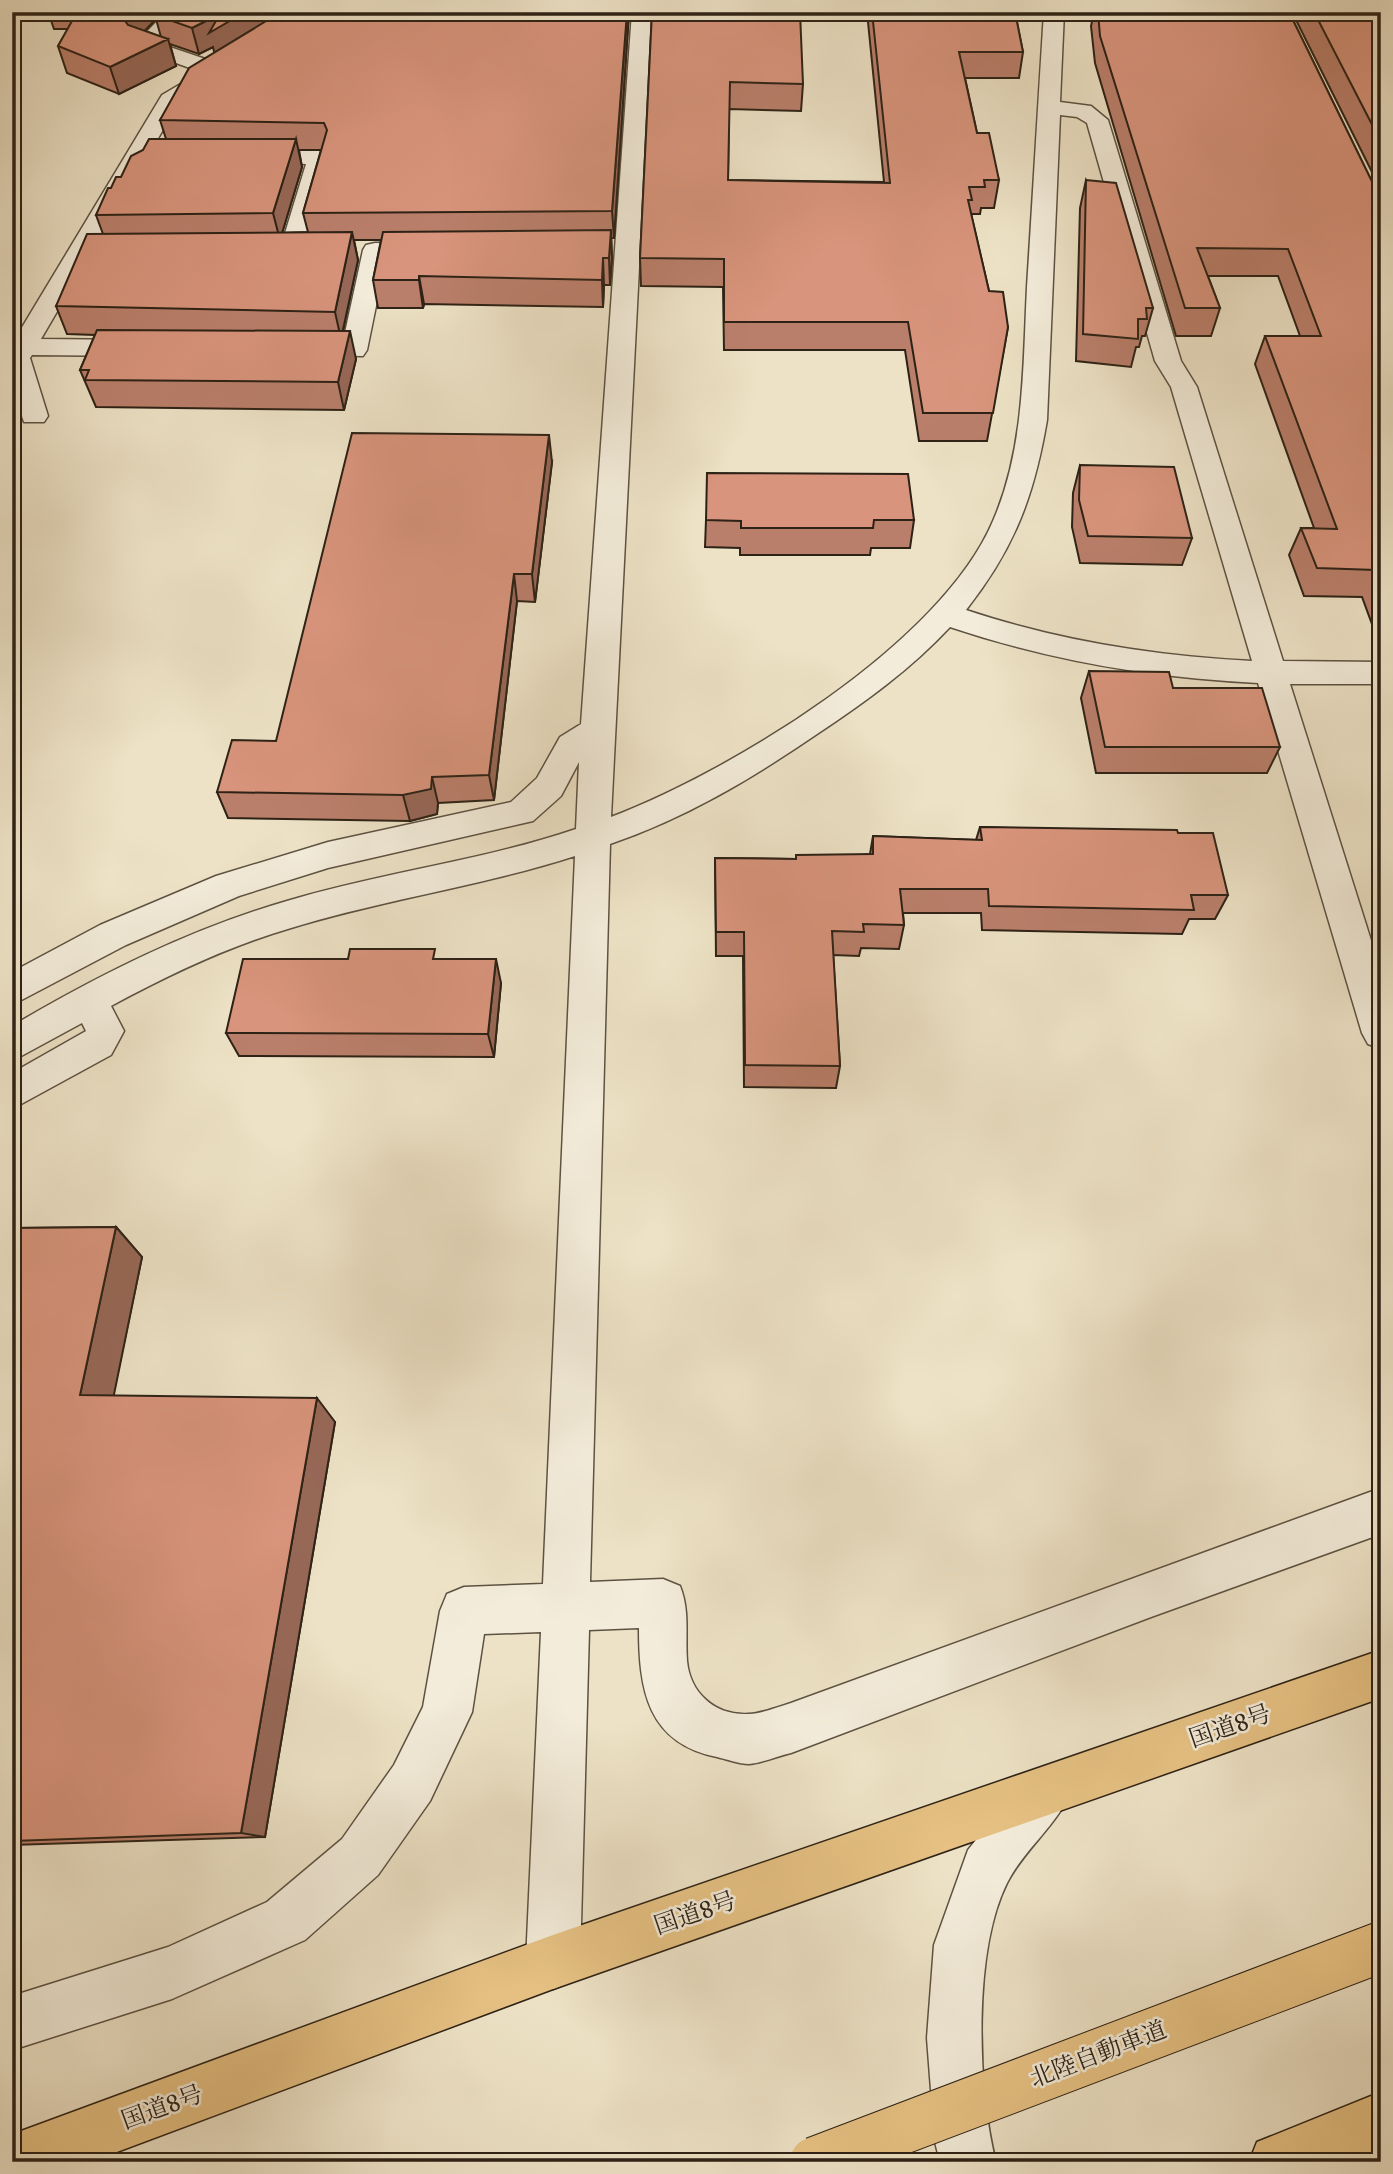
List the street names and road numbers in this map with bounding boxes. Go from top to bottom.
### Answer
street label: 国道8号 [1185,1698,1275,1754]
street label: 国道8号 [650,1885,740,1941]
street label: 北陸自動車道 [1025,2014,1171,2094]
street label: 国道8号 [117,2078,207,2136]

